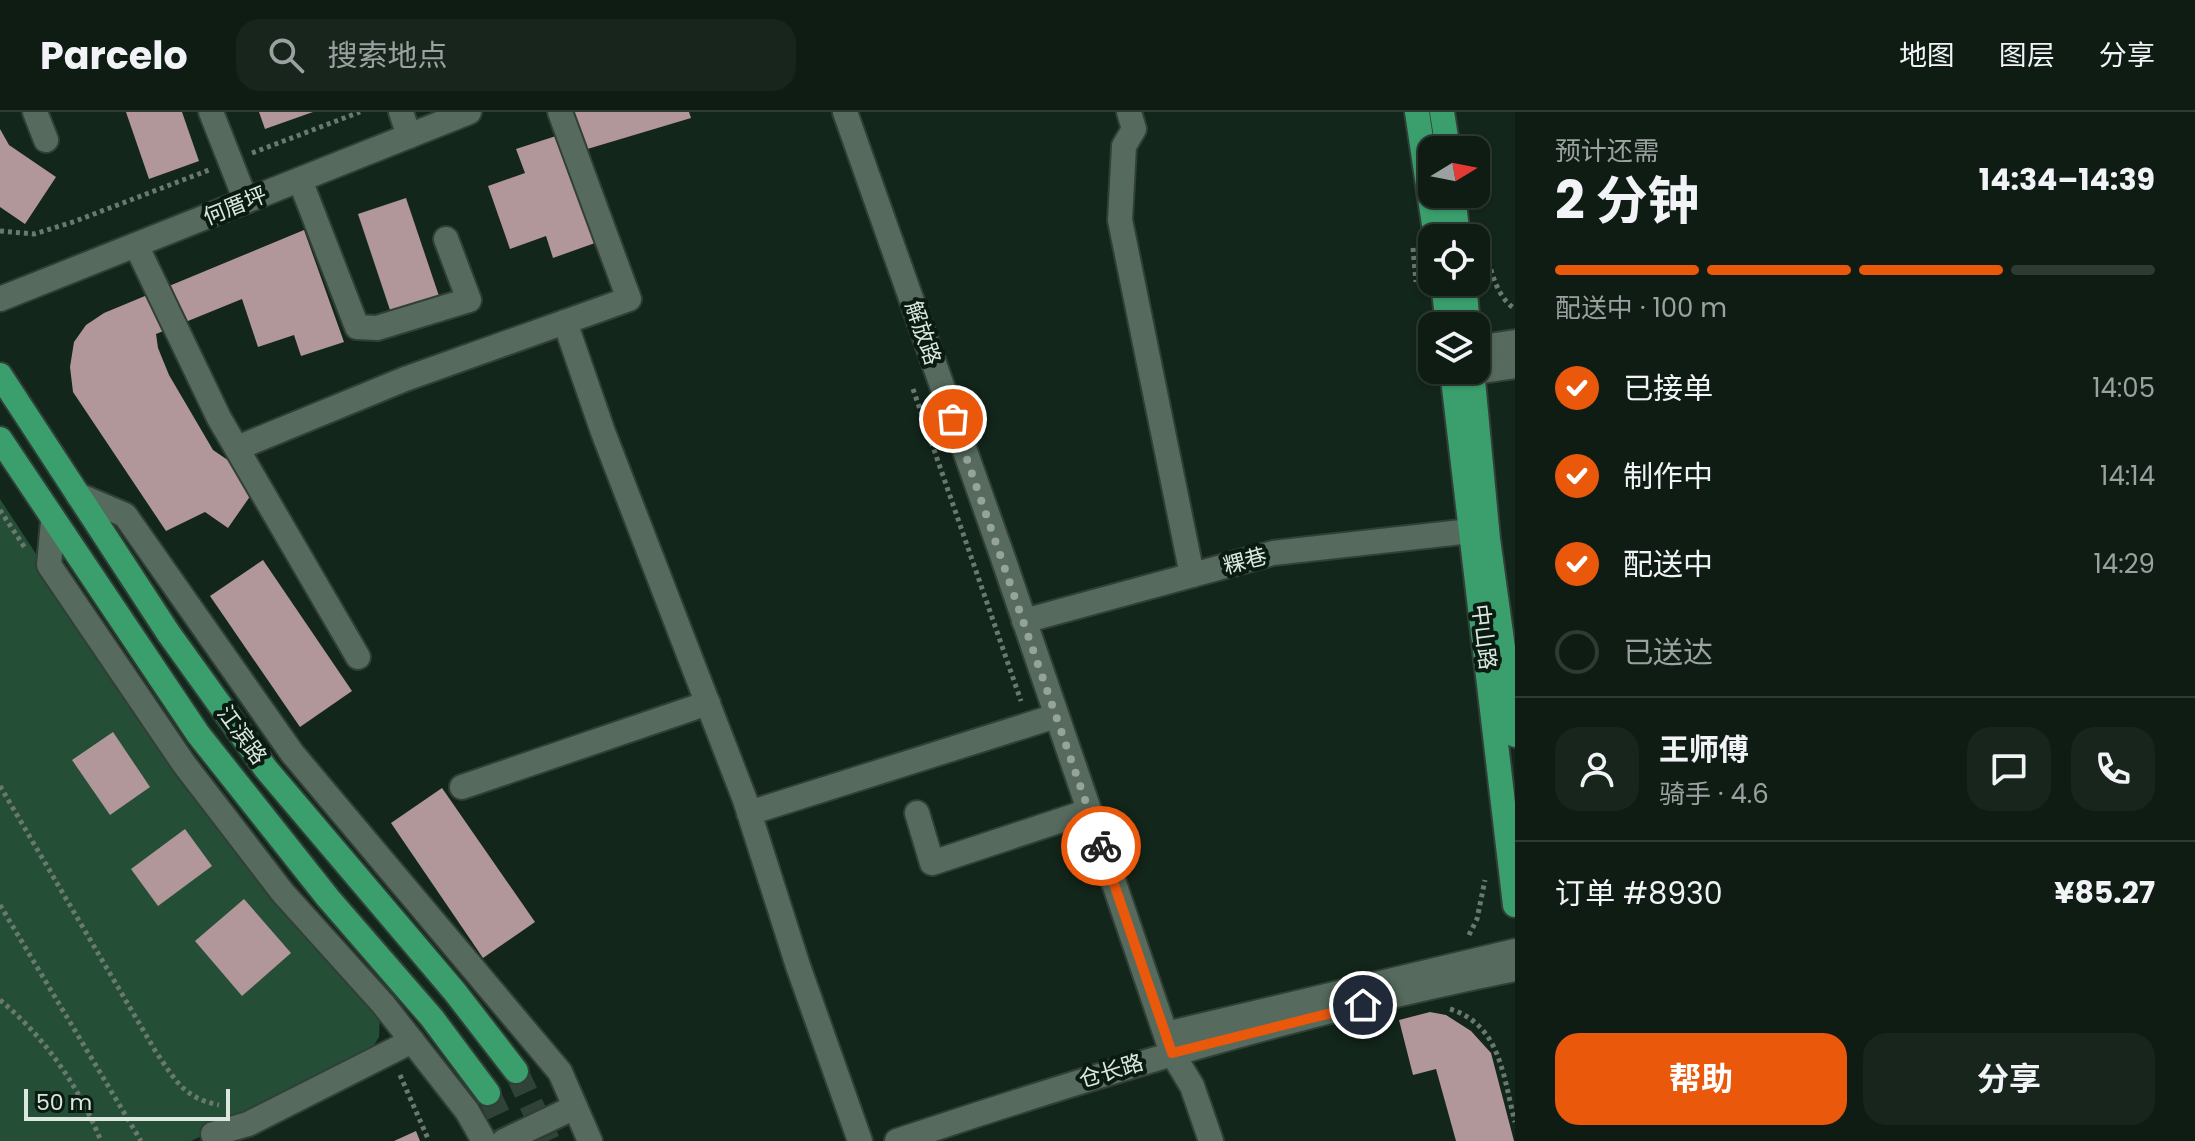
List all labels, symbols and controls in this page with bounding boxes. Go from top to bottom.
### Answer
search box [236,19,796,91]
text: Parcelo [40,29,188,82]
icon: search [264,33,308,77]
text: 搜索地点 [328,34,448,77]
text: 地图 [1899,36,1955,75]
text: 图层 [1999,36,2055,75]
text: 分享 [2099,36,2155,75]
text: 预计还需 [1555,133,1659,169]
north arrow [1418,136,1490,208]
map controls [1418,136,1490,384]
text: 14:34–14:39 [1979,158,2155,201]
text: 2 分钟 [1555,164,1700,237]
street label: 何厝坪 [199,179,271,233]
button: locate [1418,224,1490,296]
text: 配送中 · 100 m [1555,290,1727,326]
street label: 解放路 [898,297,948,369]
button: layers [1418,312,1490,384]
icon: check [1555,366,1599,410]
text: 已接单 [1623,367,1713,410]
text: 14:05 [2092,370,2155,406]
pin [919,385,987,453]
icon: bag [931,397,975,441]
icon: check [1555,454,1599,498]
text: 制作中 [1623,455,1713,498]
text: 14:14 [2100,458,2155,494]
street label: 粿巷 [1220,540,1270,582]
icon: check [1555,542,1599,586]
text: 配送中 [1623,543,1713,586]
text: 14:29 [2093,546,2155,582]
street label: 中山路 [1465,602,1503,672]
text: 已送达 [1623,631,1713,674]
street label: 江滨路 [210,699,274,771]
button: person [1555,727,1639,811]
button: chat [1967,727,2051,811]
button: phone [2071,727,2155,811]
text: 王师傅 [1659,728,1749,771]
text: 骑手 · 4.6 [1659,776,1769,812]
courier [1061,806,1141,886]
icon: bike [1079,824,1123,868]
text: ¥85.27 [2054,871,2155,914]
text: 订单 #8930 [1555,872,1723,915]
pin [1329,971,1397,1039]
icon: home [1341,983,1385,1027]
button: 帮助 [1555,1033,1847,1125]
button: 分享 [1863,1033,2155,1125]
street label: 仓长路 [1075,1047,1147,1095]
scale bar [24,1085,230,1121]
text: 50 m [36,1087,92,1118]

